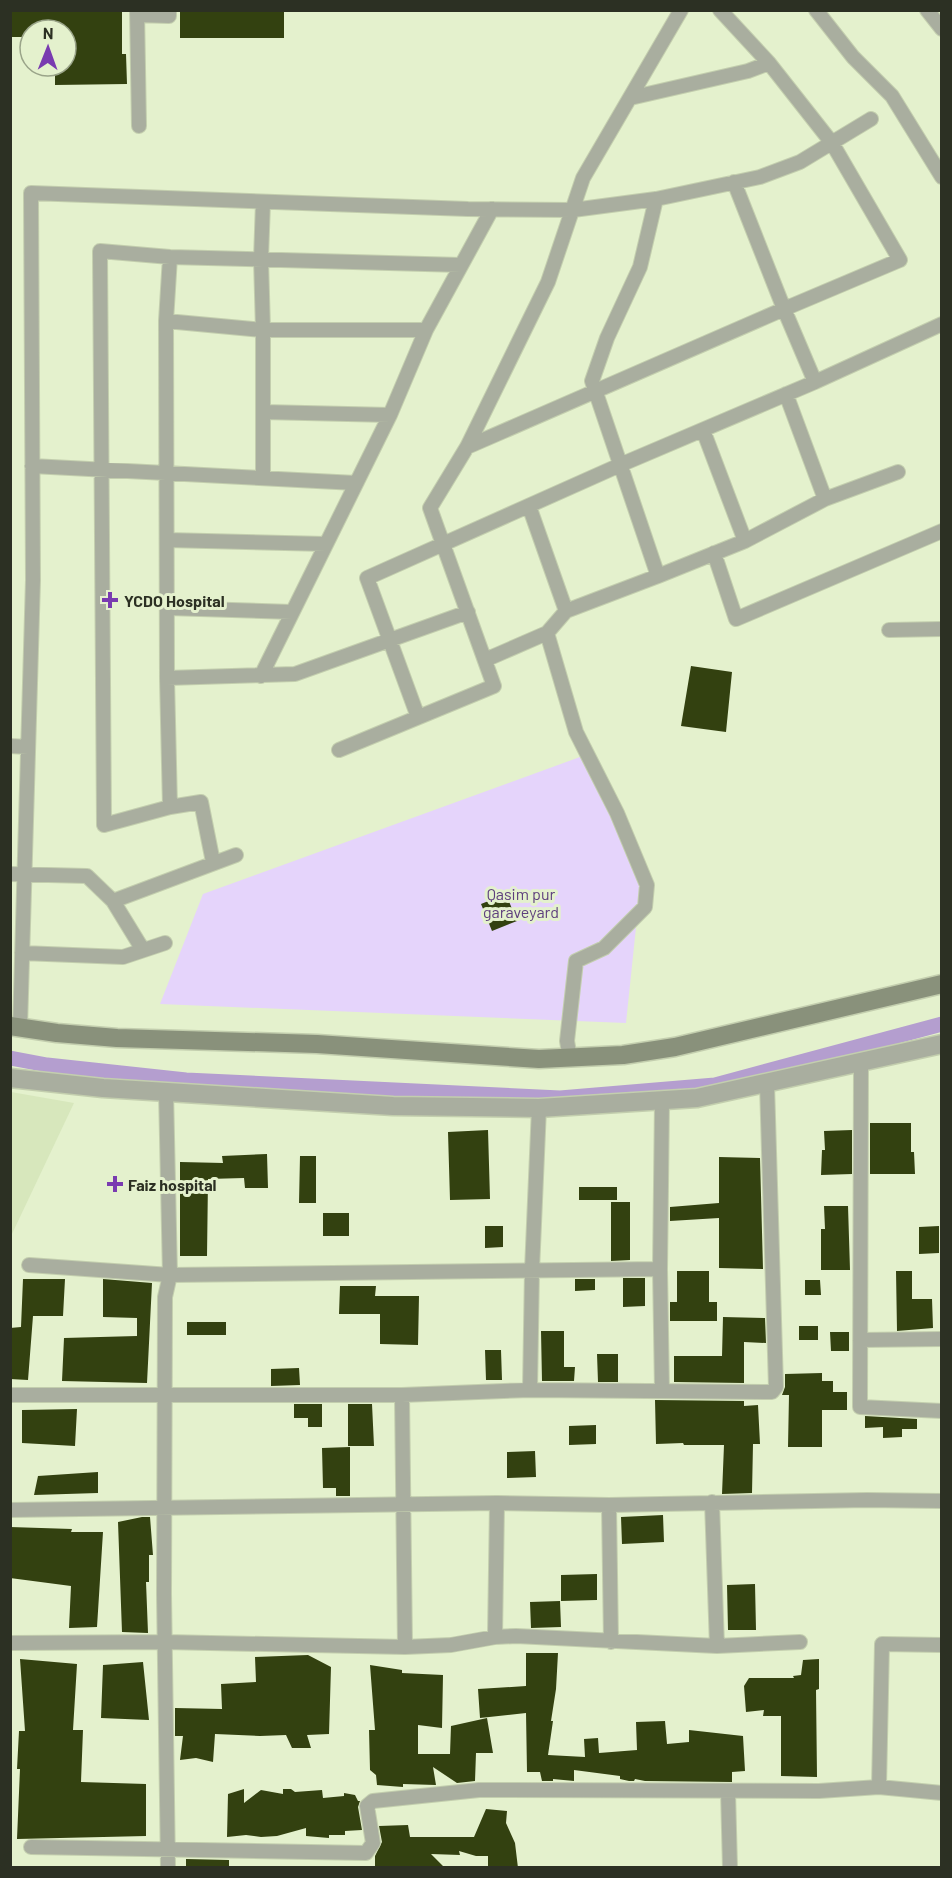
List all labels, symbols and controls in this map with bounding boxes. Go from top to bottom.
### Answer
north arrow [18,18,78,78]
text: N [43,23,54,42]
marker: YCDO Hospital [101,591,119,609]
place label: YCDO Hospital [124,591,225,610]
park label: Qasim pur garaveyard [483,884,559,921]
marker: Faiz hospital [106,1175,124,1193]
place label: Faiz hospital [128,1175,217,1194]

